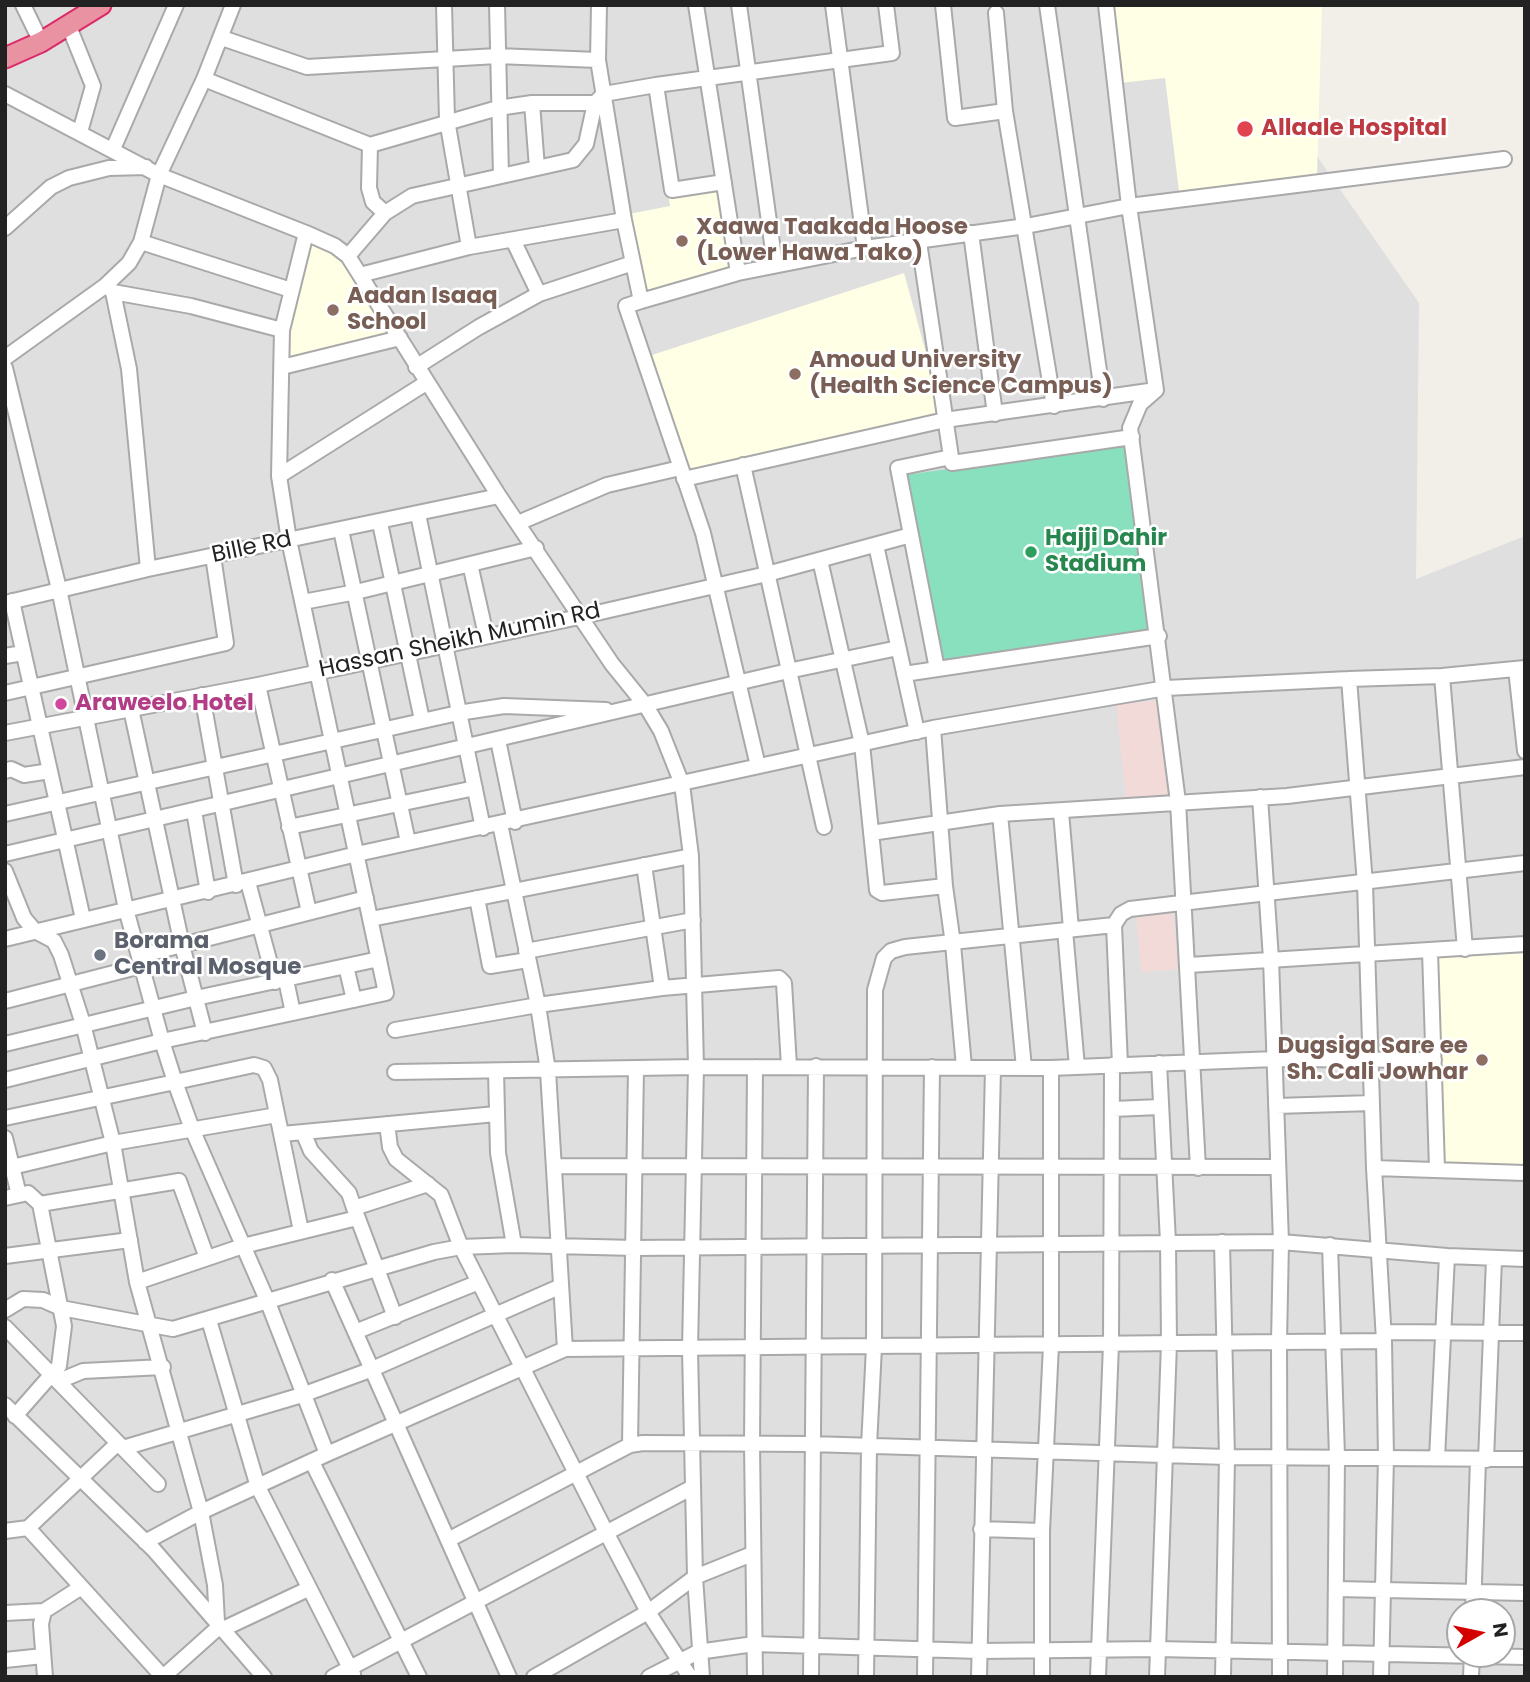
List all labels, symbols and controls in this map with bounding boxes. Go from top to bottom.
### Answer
place label: Allaale Hospital [1261,115,1447,143]
marker: Allaale Hospital [1235,119,1255,139]
place label: Xaawa Taakada Hoose (Lower Hawa Tako) [696,214,968,268]
marker: Xaawa Taakada Hoose (Lower Hawa Tako) [674,233,690,249]
place label: Aadan Isaaq School [347,283,498,337]
marker: Aadan Isaaq School [325,302,341,318]
place label: Amoud University (Health Science Campus) [809,347,1113,401]
marker: Amoud University (Health Science Campus) [787,366,803,382]
place label: Hajji Dahir Stadium [1045,525,1167,579]
street label: Bille Rd [210,526,294,570]
marker: Hajji Dahir Stadium [1023,544,1039,560]
street label: Hassan Sheikh Mumin Rd [317,598,603,684]
place label: Araweelo Hotel [75,690,254,718]
marker: Araweelo Hotel [53,696,69,712]
place label: Borama Central Mosque [114,928,302,982]
marker: Borama Central Mosque [92,947,108,963]
place label: Dugsiga Sare ee Sh. Cali Jowhar [1277,1033,1468,1087]
marker: Dugsiga Sare ee Sh. Cali Jowhar [1474,1052,1490,1068]
north arrow [1446,1598,1516,1668]
text: N [1486,1621,1515,1639]

